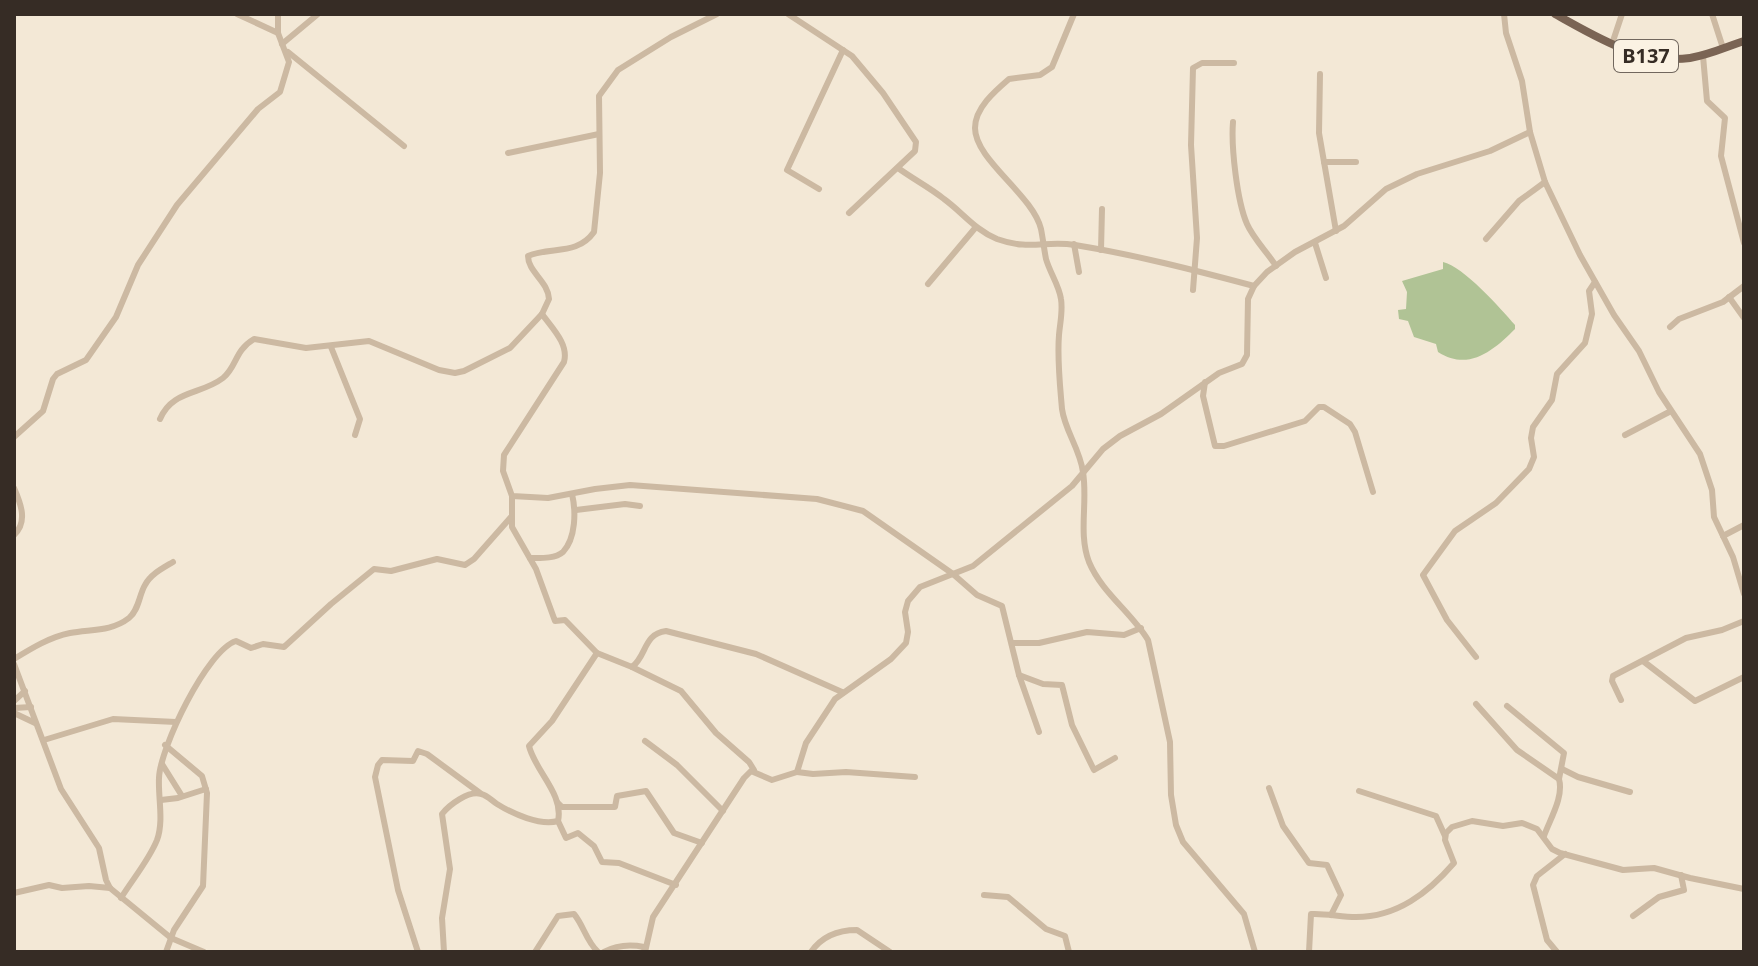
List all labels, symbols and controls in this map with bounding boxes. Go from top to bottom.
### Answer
road number: B137 [1614,40,1678,72]

